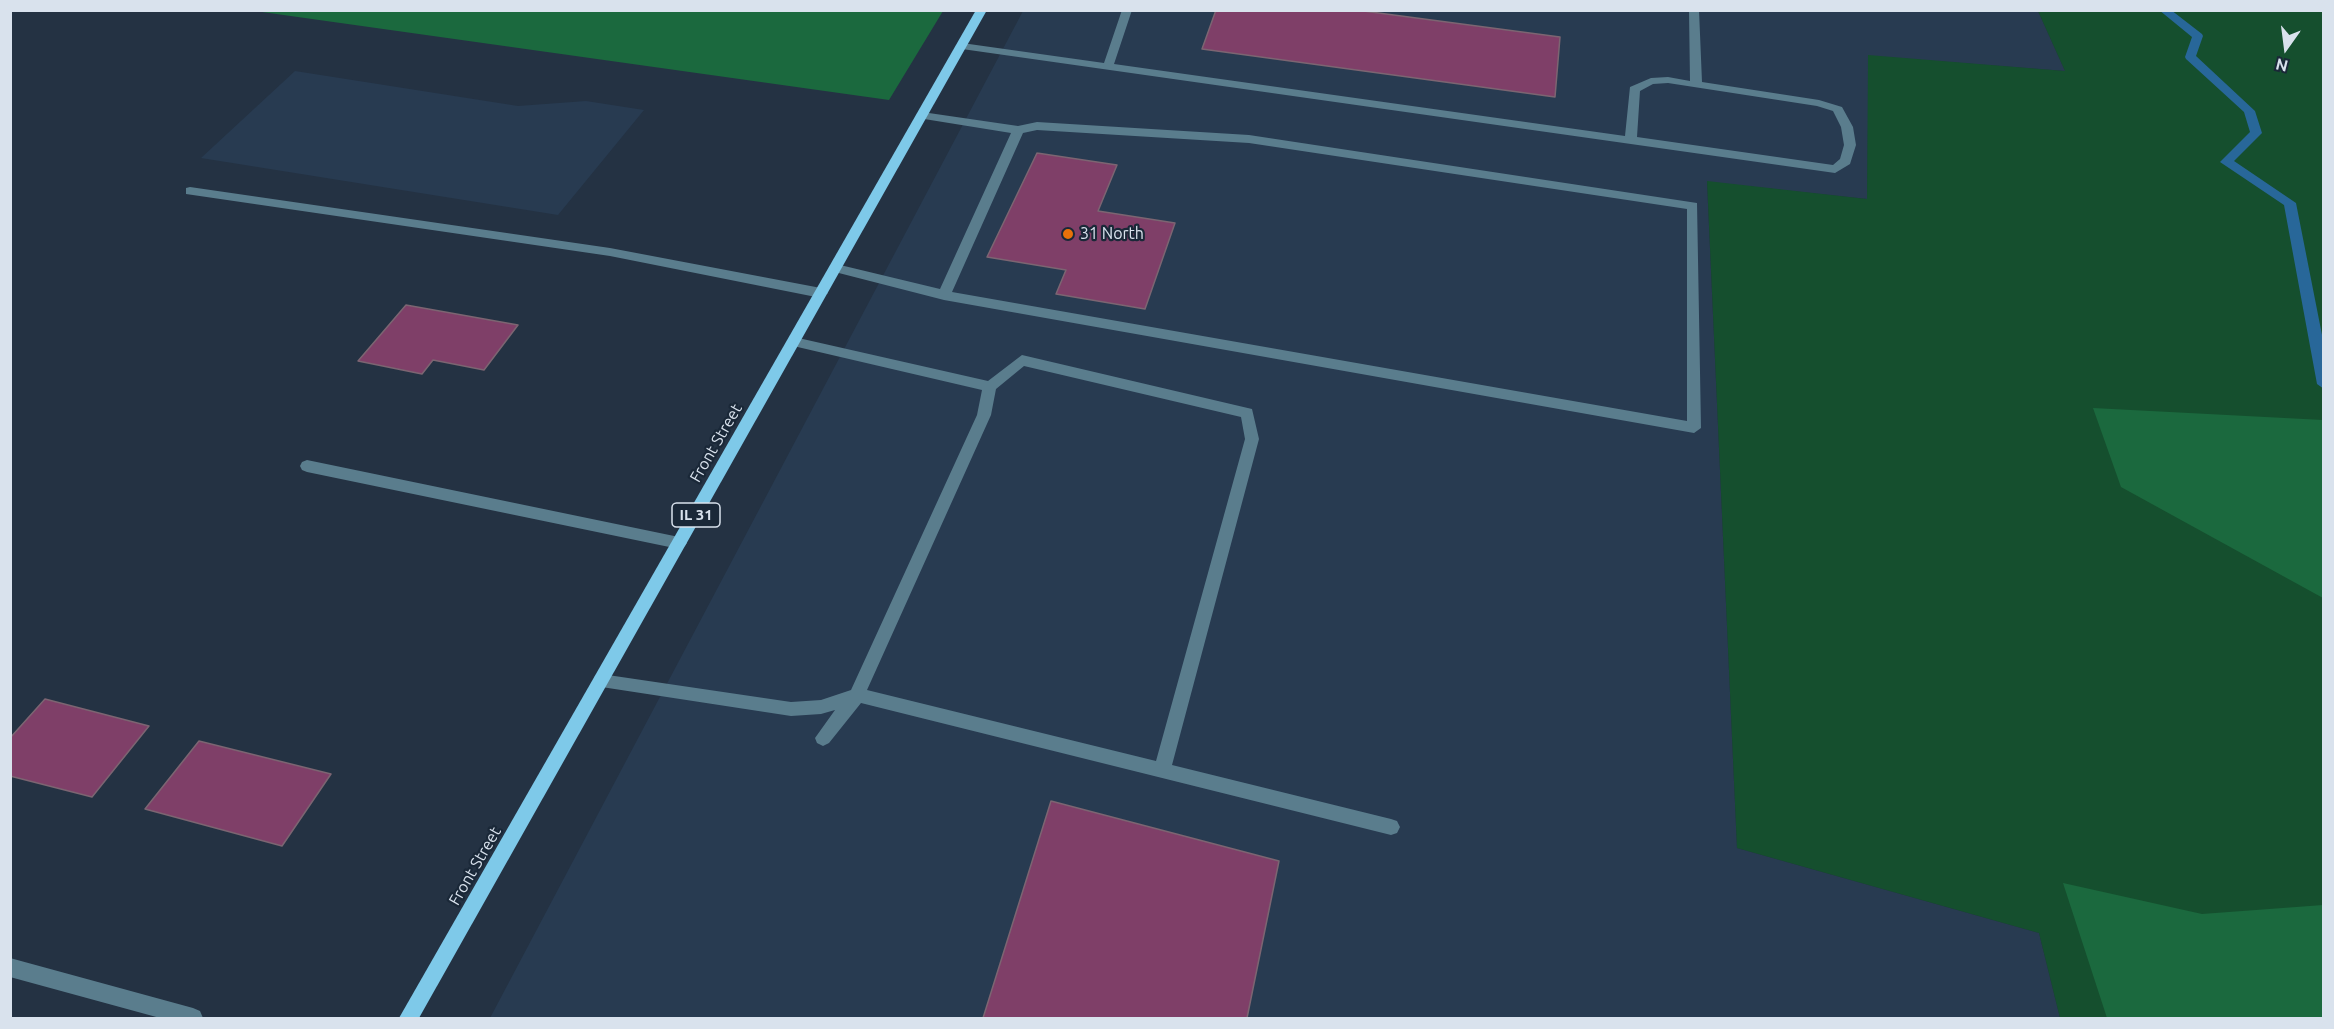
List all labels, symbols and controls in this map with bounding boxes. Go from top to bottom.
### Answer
north arrow [2256,18,2316,78]
text: N [2274,55,2290,76]
place label: 31 North [1080,224,1144,244]
marker: 31 North [1061,227,1075,241]
street label: Front Street [686,400,746,486]
road number: IL 31 [672,503,720,527]
street label: Front Street [445,823,505,909]

